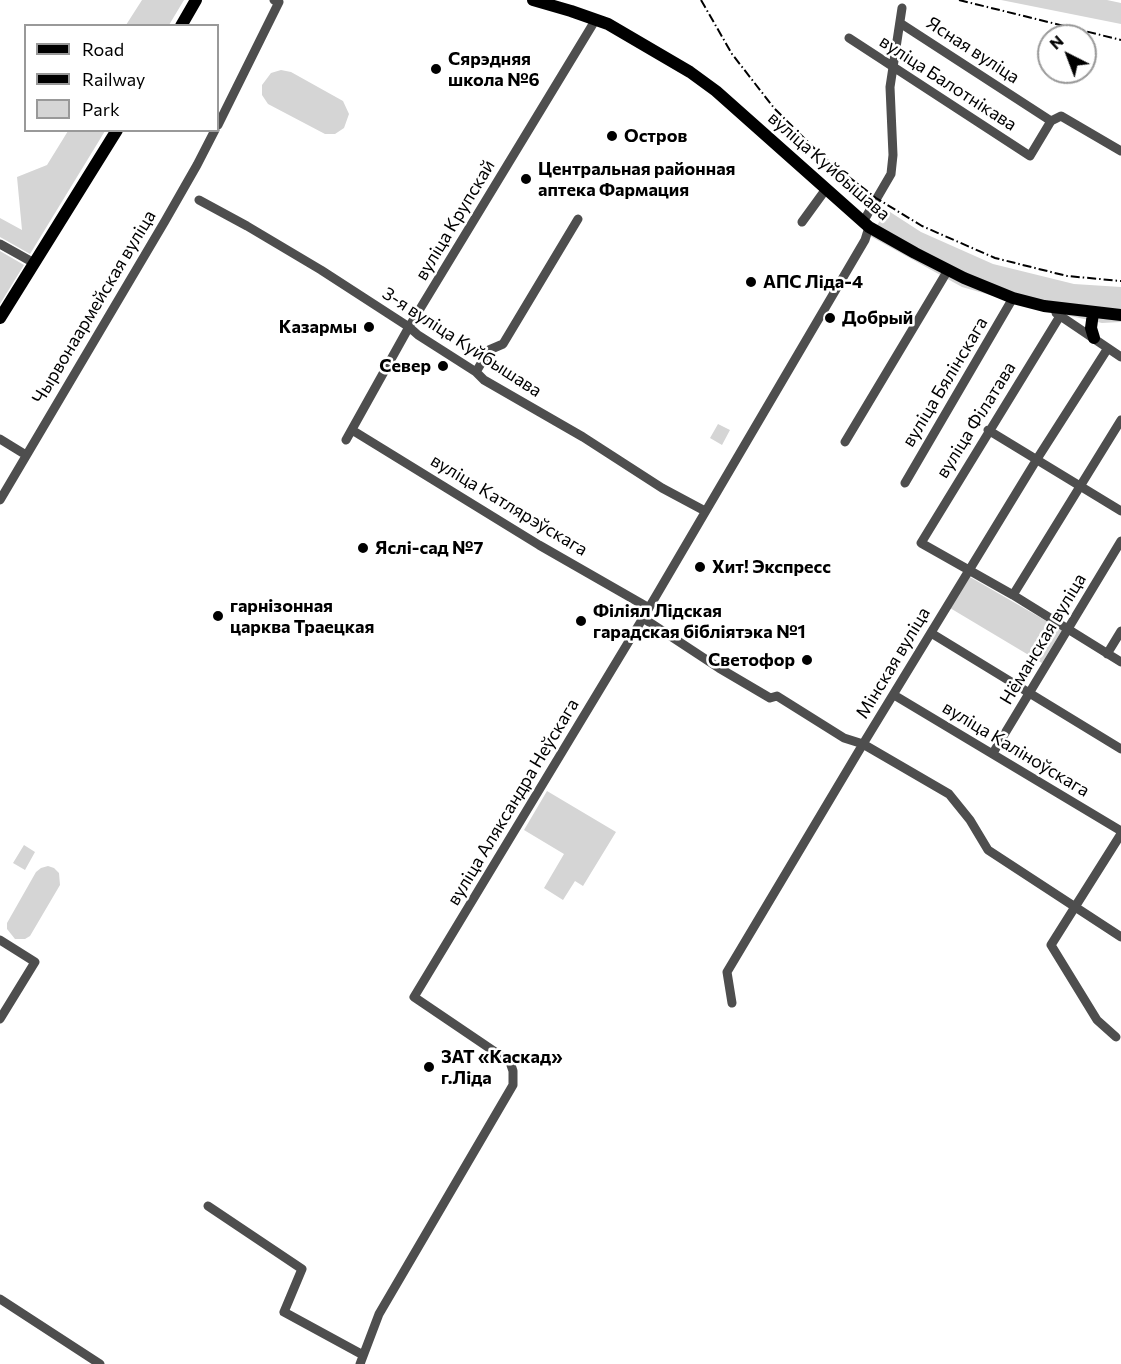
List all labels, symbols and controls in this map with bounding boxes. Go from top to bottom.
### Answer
street label: Ясная вуліца [922,12,1024,88]
legend [24,24,219,132]
north arrow [1037,24,1097,84]
street label: вуліца Балотнікава [875,31,1021,135]
text: N [1045,31,1067,53]
text: Road [82,38,124,60]
place label: Сярэдняя школа №6 [448,48,540,90]
marker: Сярэдняя школа №6 [429,62,443,76]
text: Railway [82,68,145,90]
text: Park [82,98,120,120]
street label: вуліца Куйбышава [764,107,894,225]
place label: Остров [624,125,687,147]
marker: Остров [605,129,619,143]
street label: вуліца Крупскай [411,156,499,284]
place label: Центральная районная аптека Фармация [538,158,735,201]
marker: Центральная районная аптека Фармация [519,172,533,186]
street label: Чырвонаармейская вуліца [28,206,160,408]
place label: АПС Ліда-4 [763,271,863,293]
marker: АПС Ліда-4 [744,275,758,289]
street label: 3-я вуліца Куйбышава [378,282,546,402]
place label: Добрый [842,307,913,329]
marker: Добрый [823,311,837,325]
street label: вуліца Бялінскага [898,313,992,451]
place label: Казармы [279,316,357,338]
marker: Казармы [362,320,376,334]
place label: Север [379,355,431,377]
street label: вуліца Філатава [932,358,1020,482]
marker: Север [436,359,450,373]
street label: вуліца Катлярэўскага [427,450,591,560]
place label: Яслі-сад №7 [375,537,483,559]
marker: Яслі-сад №7 [356,541,370,555]
place label: Хит! Экспресс [712,556,831,578]
marker: Хит! Экспресс [693,560,707,574]
street label: Нёманская вуліца [995,569,1091,709]
place label: гарнізонная царква Траецкая [230,595,374,638]
place label: Філіял Лідская гарадская бібліятэка №1 [593,600,806,642]
street label: Мінская вуліца [851,603,935,723]
marker: гарнізонная царква Траецкая [211,609,225,623]
marker: Філіял Лідская гарадская бібліятэка №1 [574,614,588,628]
place label: Светофор [708,649,795,671]
marker: Светофор [800,653,814,667]
street label: вуліца Аляксандра Неўскага [443,695,583,909]
street label: вуліца Каліноўскага [939,697,1093,801]
place label: ЗАТ «Каскад» г.Ліда [441,1046,563,1088]
marker: ЗАТ «Каскад» г.Ліда [422,1060,436,1074]

